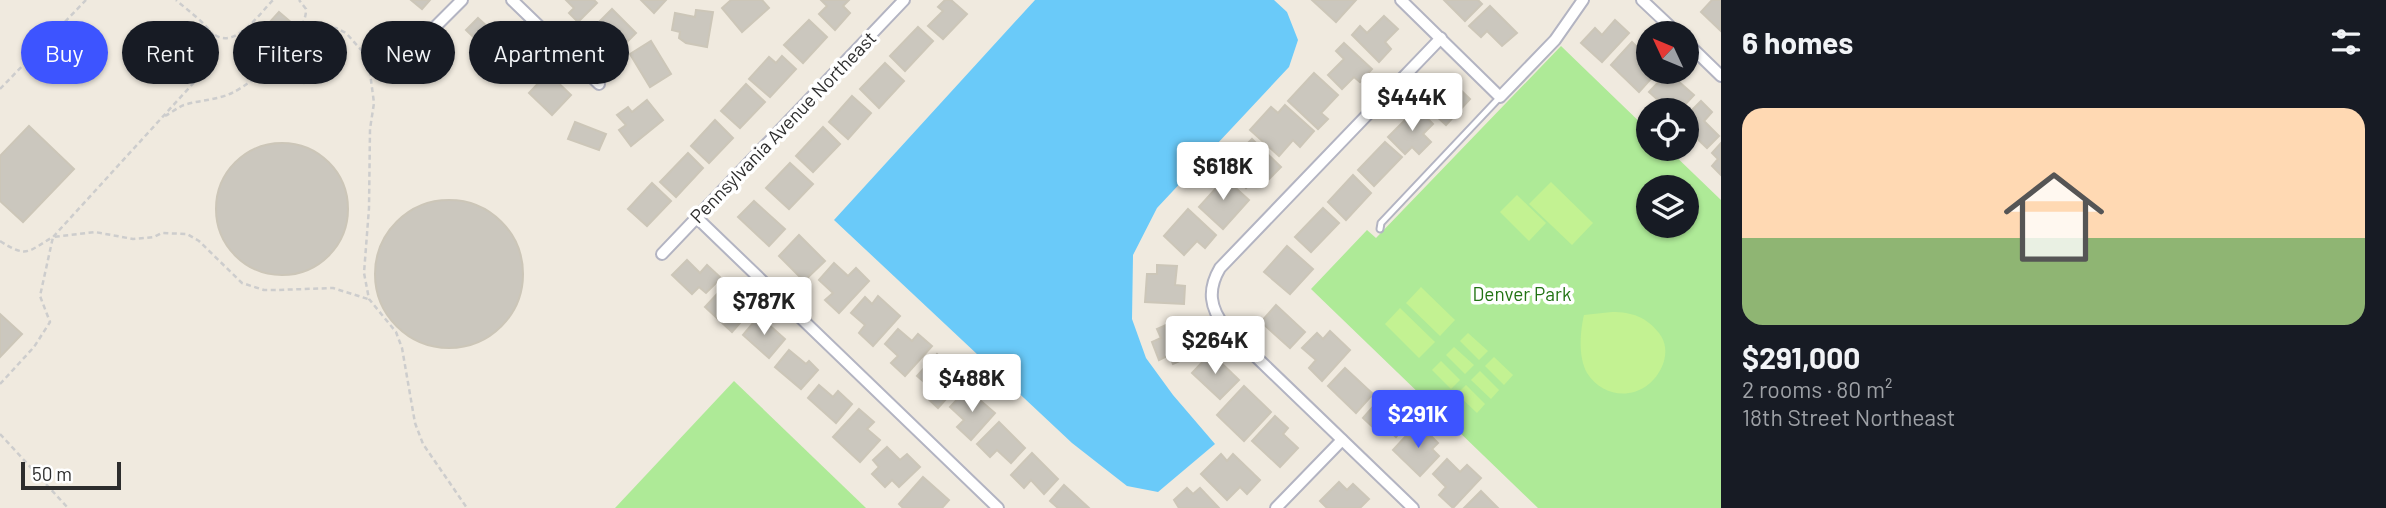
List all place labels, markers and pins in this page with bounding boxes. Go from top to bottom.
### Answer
pin: $444K [1363,74,1461,133]
pin: $618K [1174,142,1272,202]
pin: $787K [715,278,813,337]
pin: $264K [1166,316,1264,376]
pin: $488K [923,354,1021,414]
pin: $291K [1369,391,1467,450]

